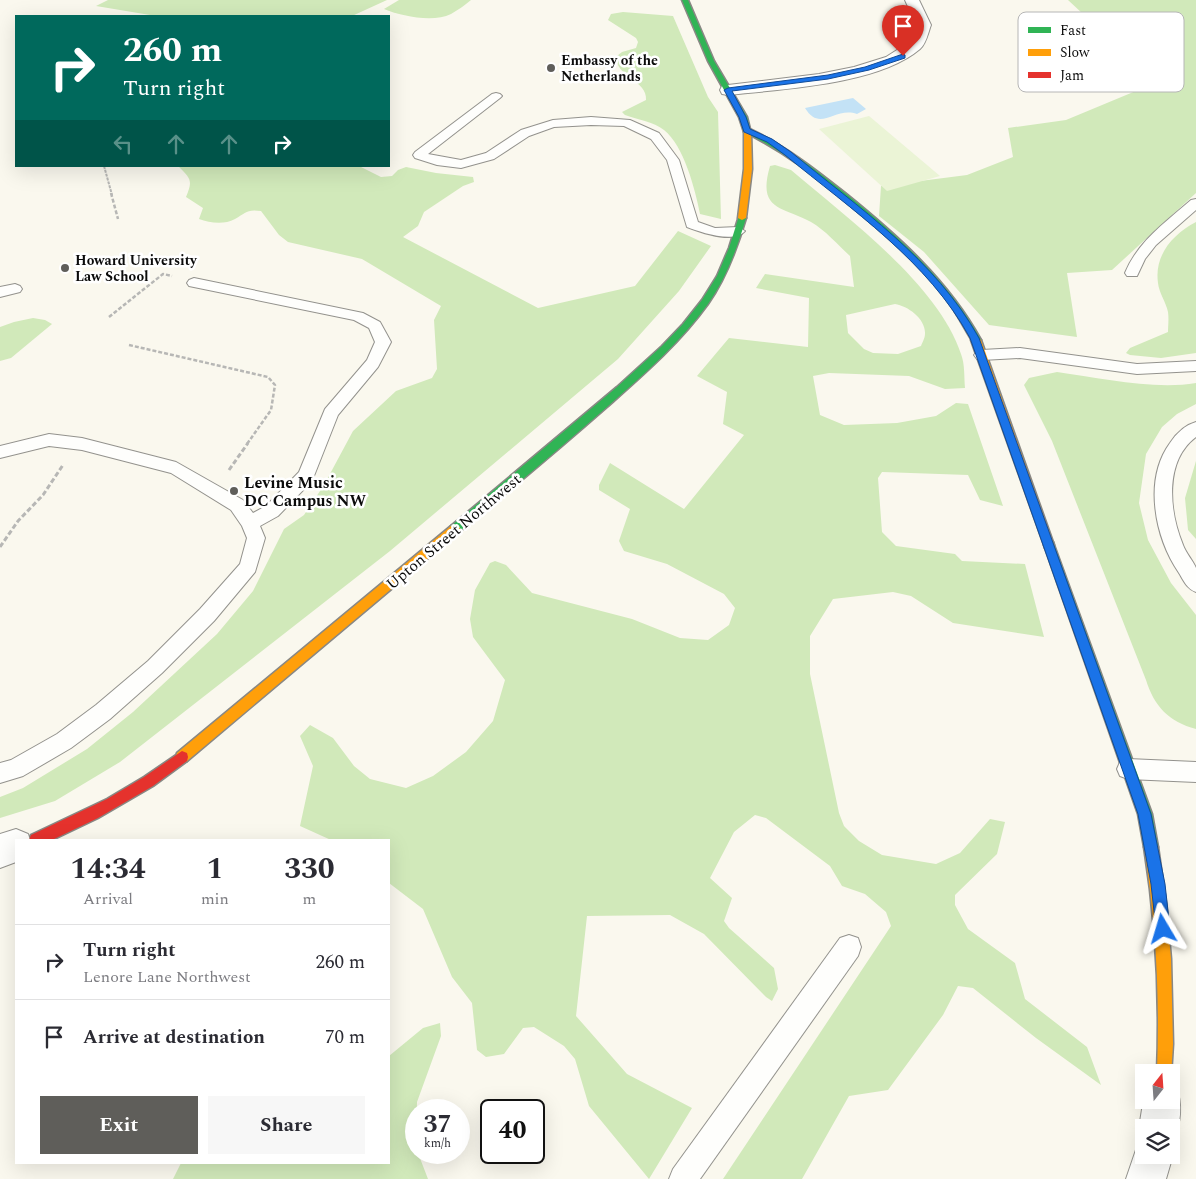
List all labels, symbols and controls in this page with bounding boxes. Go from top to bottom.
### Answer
pin [882,5,924,56]
icon: arrive [889,12,917,40]
legend [1018,12,1184,92]
text: Fast [1060,20,1086,41]
text: 260 m [123,24,222,77]
icon: right [40,35,105,100]
text: Slow [1060,42,1090,63]
place label: Embassy of the Netherlands [561,50,658,87]
marker: Embassy of the Netherlands [545,62,557,74]
text: Jam [1060,65,1084,86]
text: Turn right [123,72,225,105]
icon: left [109,130,137,158]
icon: ahead [162,130,190,158]
icon: ahead [215,130,243,158]
icon: right [268,130,296,158]
place label: Howard University Law School [75,250,198,287]
marker: Howard University Law School [59,262,71,274]
street label: Upton Street Northwest [381,468,527,596]
place label: Levine Music DC Campus NW [244,471,367,513]
marker: Levine Music DC Campus NW [228,485,240,497]
text: 14:34 [70,846,146,892]
text: 1 [206,846,223,892]
text: 330 [284,846,335,892]
text: Arrival [83,887,133,911]
text: min [201,887,229,911]
text: m [303,887,316,911]
position arrow [1136,902,1188,954]
text: Turn right [83,936,176,965]
icon: right [40,948,68,976]
text: 260 m [315,948,365,977]
text: Lenore Lane Northwest [83,965,251,989]
icon: arrive [40,1023,68,1051]
text: Arrive at destination [83,1023,265,1052]
text: 70 m [325,1023,365,1052]
north arrow [1135,1064,1180,1109]
map controls [1135,1064,1180,1164]
button: Exit [40,1096,198,1154]
button: Share [208,1096,365,1154]
speed limit sign: 40 [480,1099,545,1164]
text: 37 [423,1106,452,1144]
button: layers [1135,1119,1180,1164]
text: km/h [424,1134,451,1153]

